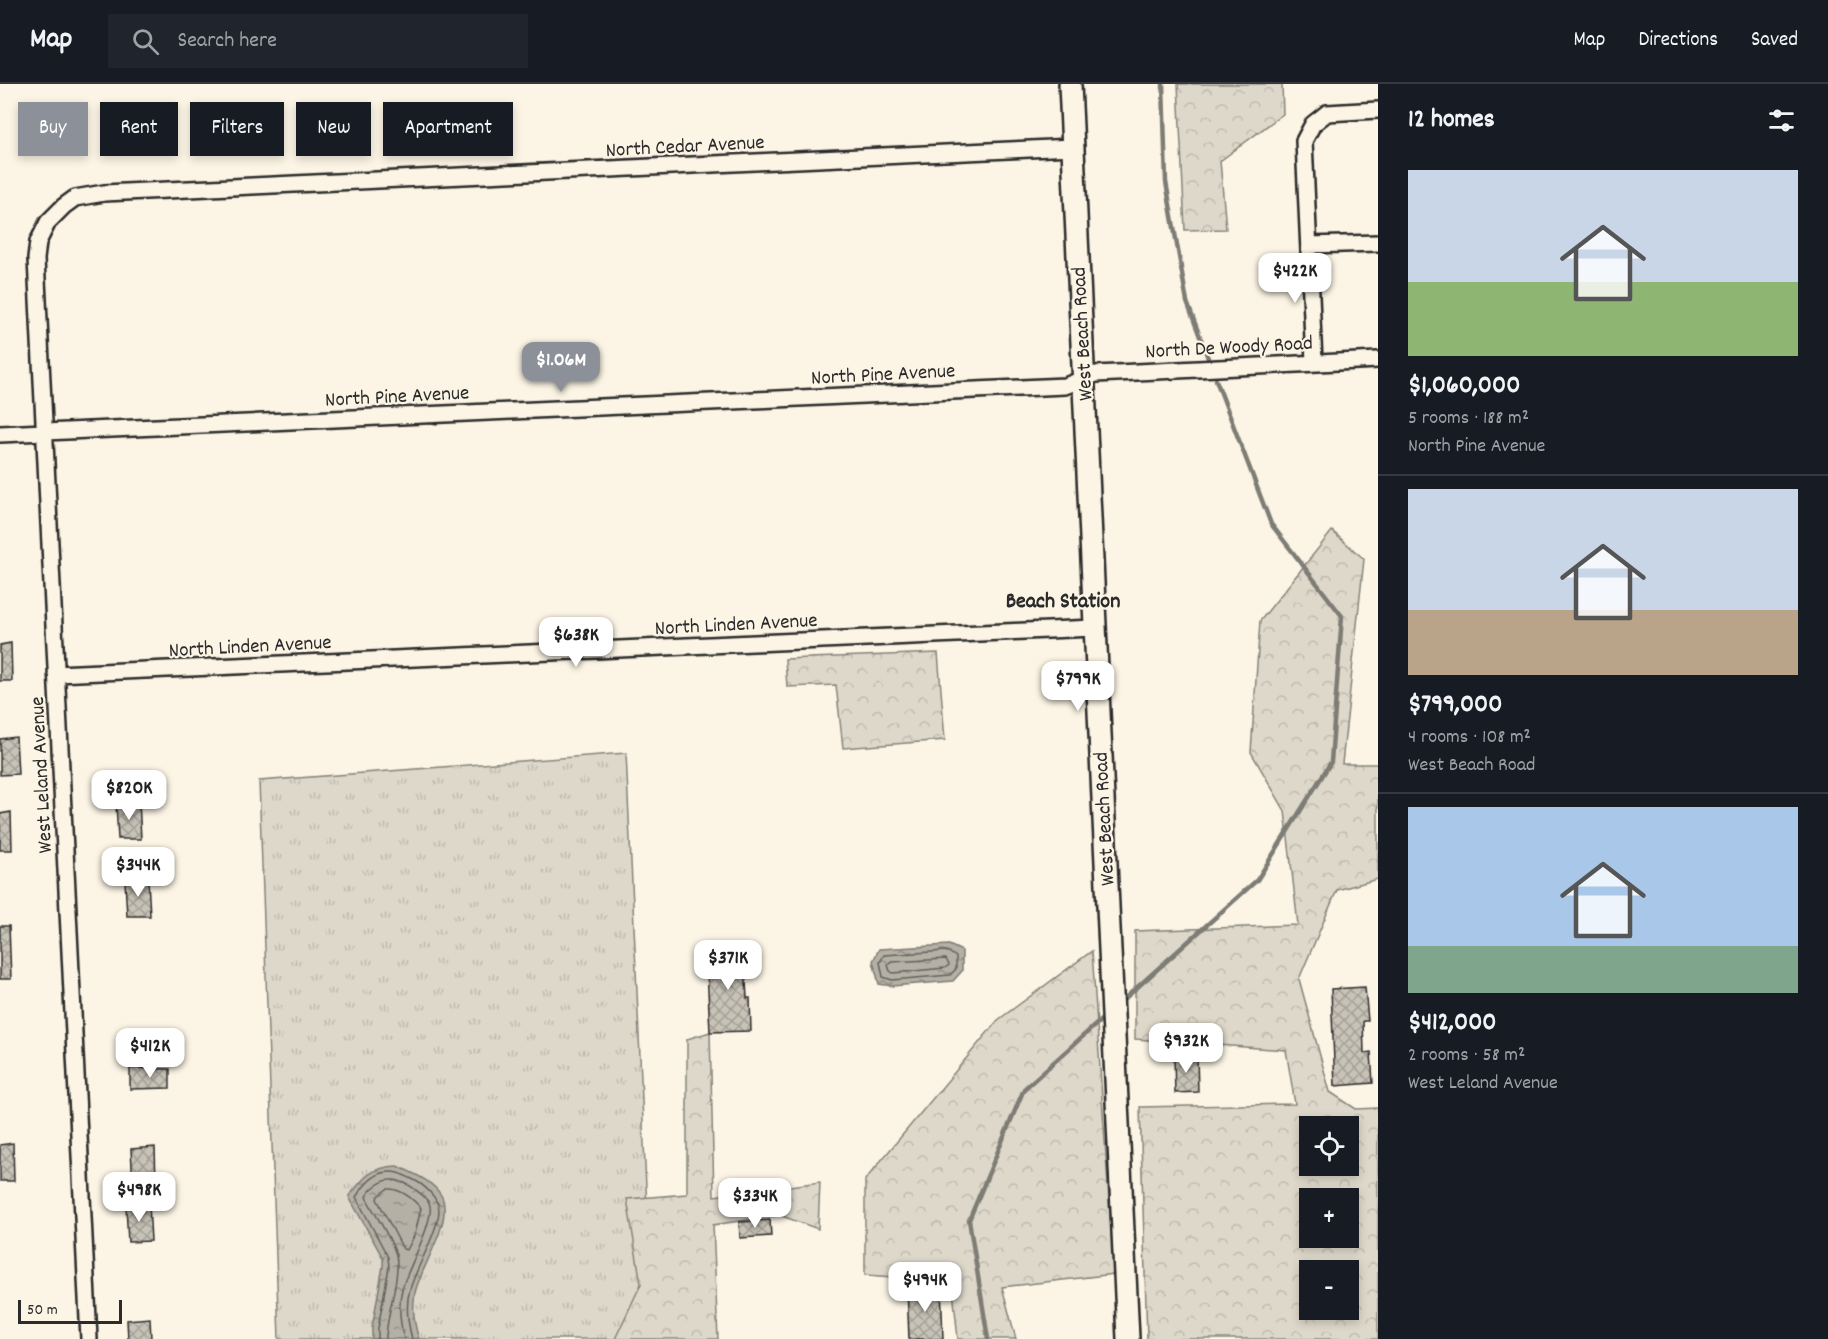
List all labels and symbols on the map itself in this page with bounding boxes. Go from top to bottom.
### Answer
street label: North Cedar Avenue [605,129,765,167]
pin: $422K [1253,253,1337,304]
street label: West Beach Road [1066,266,1102,401]
street label: North De Woody Road [1145,330,1314,368]
pin: $1.06M [512,342,610,393]
street label: North Pine Avenue [810,357,956,395]
street label: North Pine Avenue [324,379,470,417]
district label: Beach Station [1006,587,1120,618]
street label: North Linden Avenue [654,607,818,645]
pin: $638K [534,617,618,668]
street label: North Linden Avenue [168,629,332,667]
pin: $799K [1036,661,1120,712]
street label: West Leland Avenue [24,696,62,854]
street label: West Beach Road [1088,751,1124,886]
pin: $820K [87,770,171,821]
pin: $344K [96,847,180,898]
pin: $371K [686,940,770,991]
pin: $932K [1144,1023,1228,1074]
pin: $412K [108,1028,192,1079]
pin: $498K [97,1172,181,1223]
pin: $334K [713,1178,797,1229]
pin: $494K [883,1262,967,1313]
scale bar [18,1297,122,1324]

